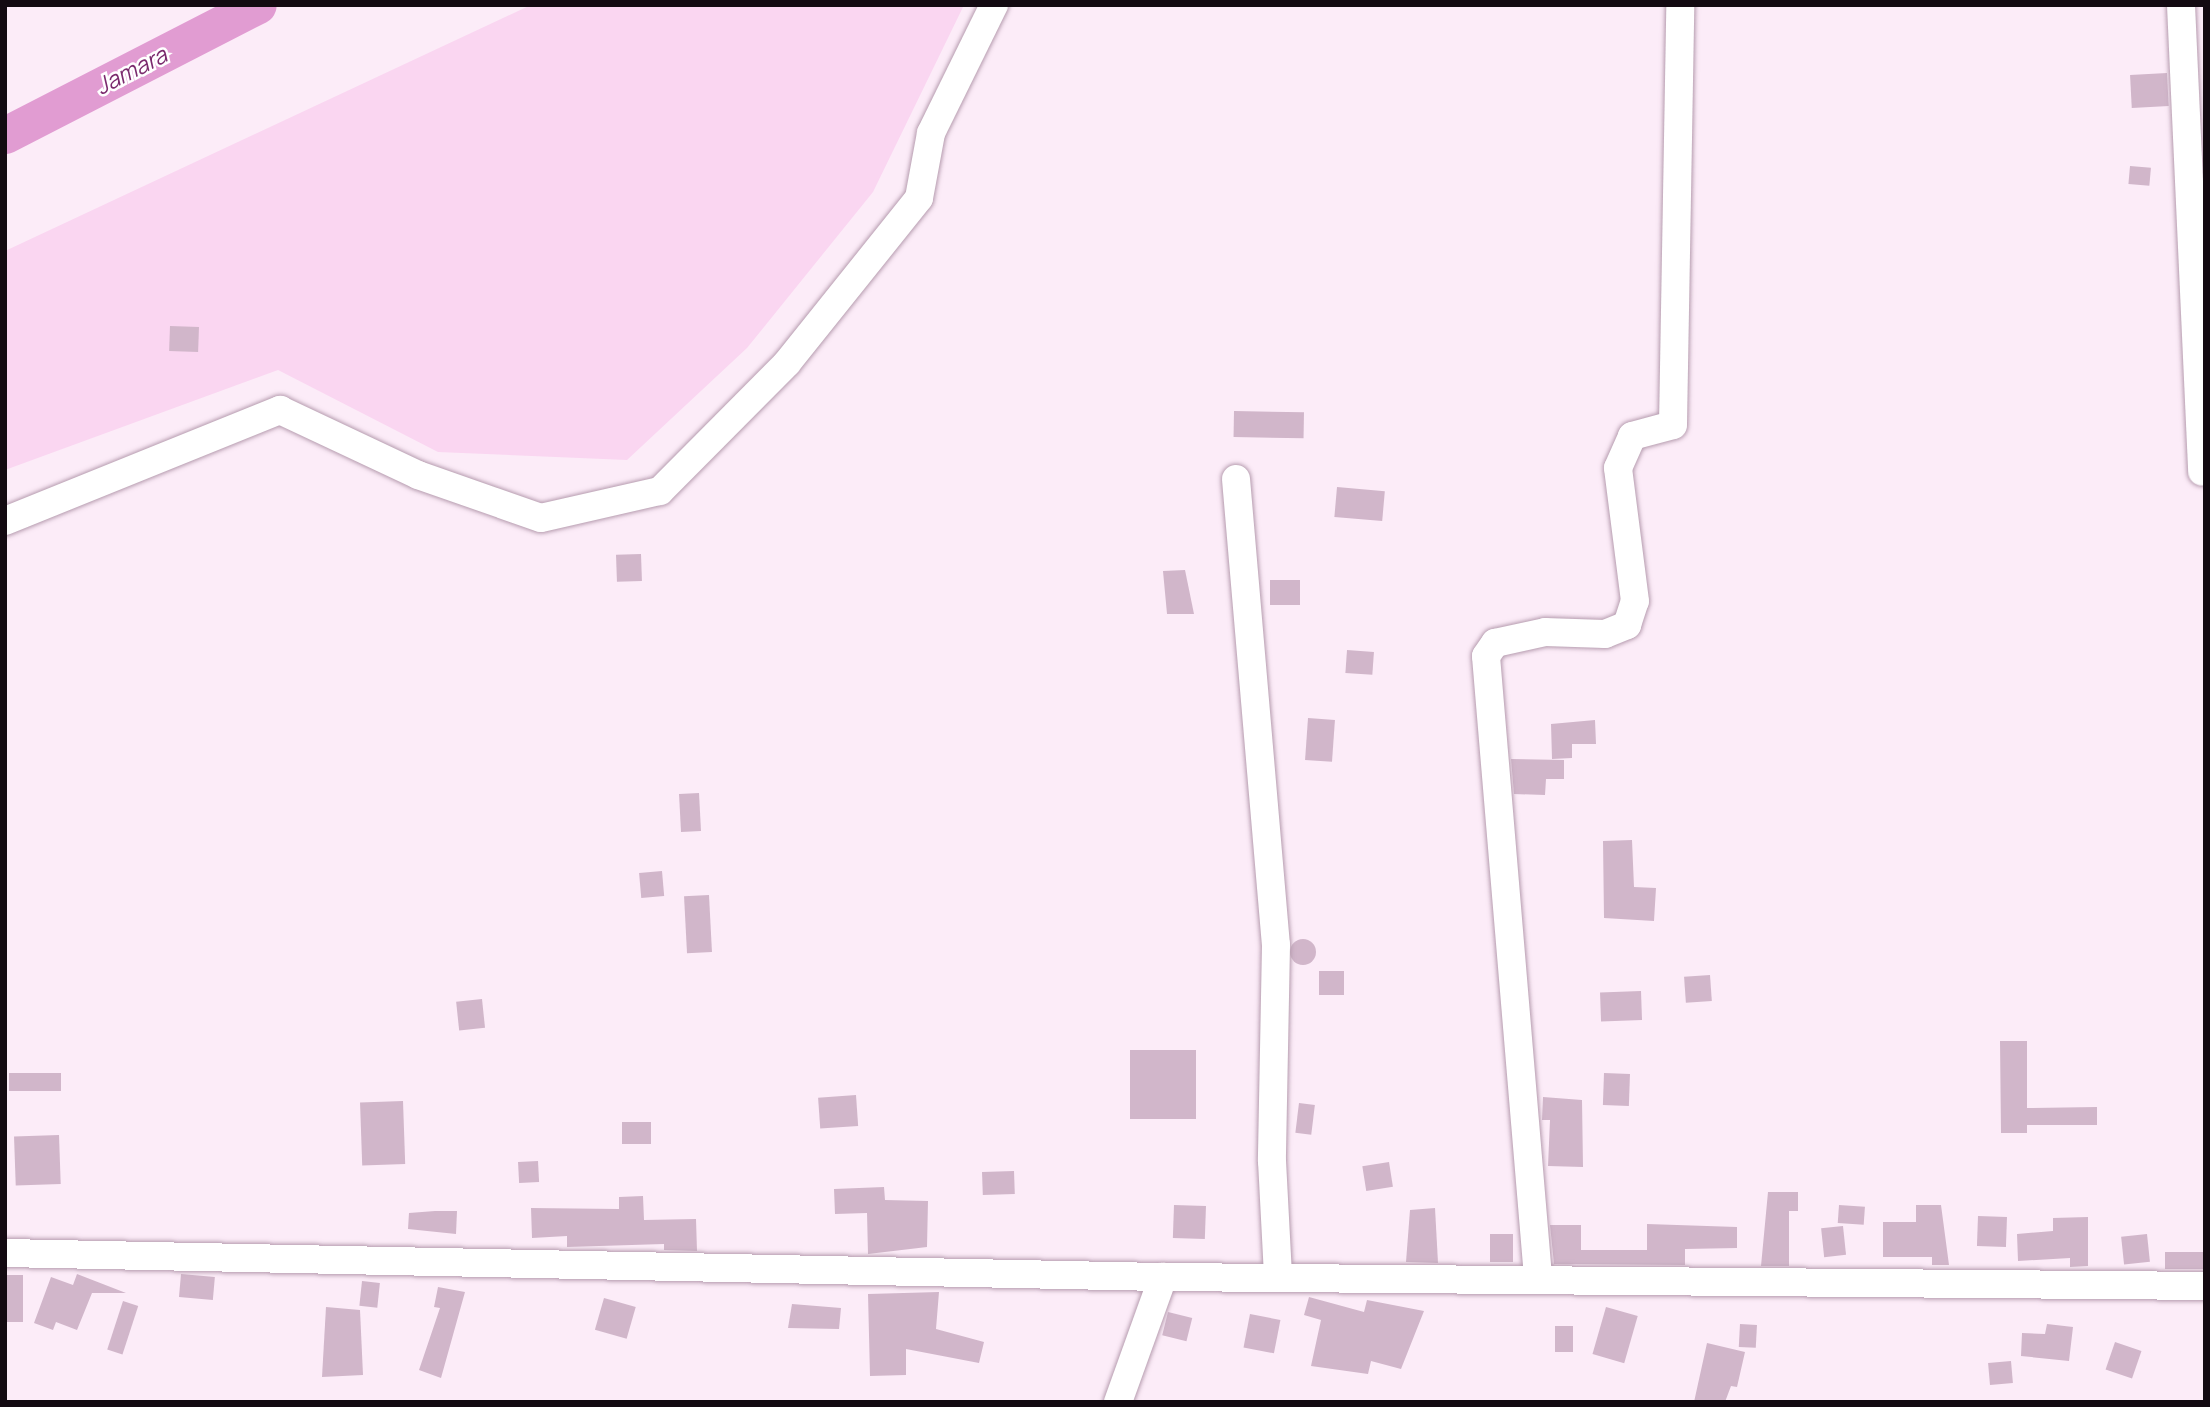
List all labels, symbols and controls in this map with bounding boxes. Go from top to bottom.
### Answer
water label: Jamara [91,40,171,100]

